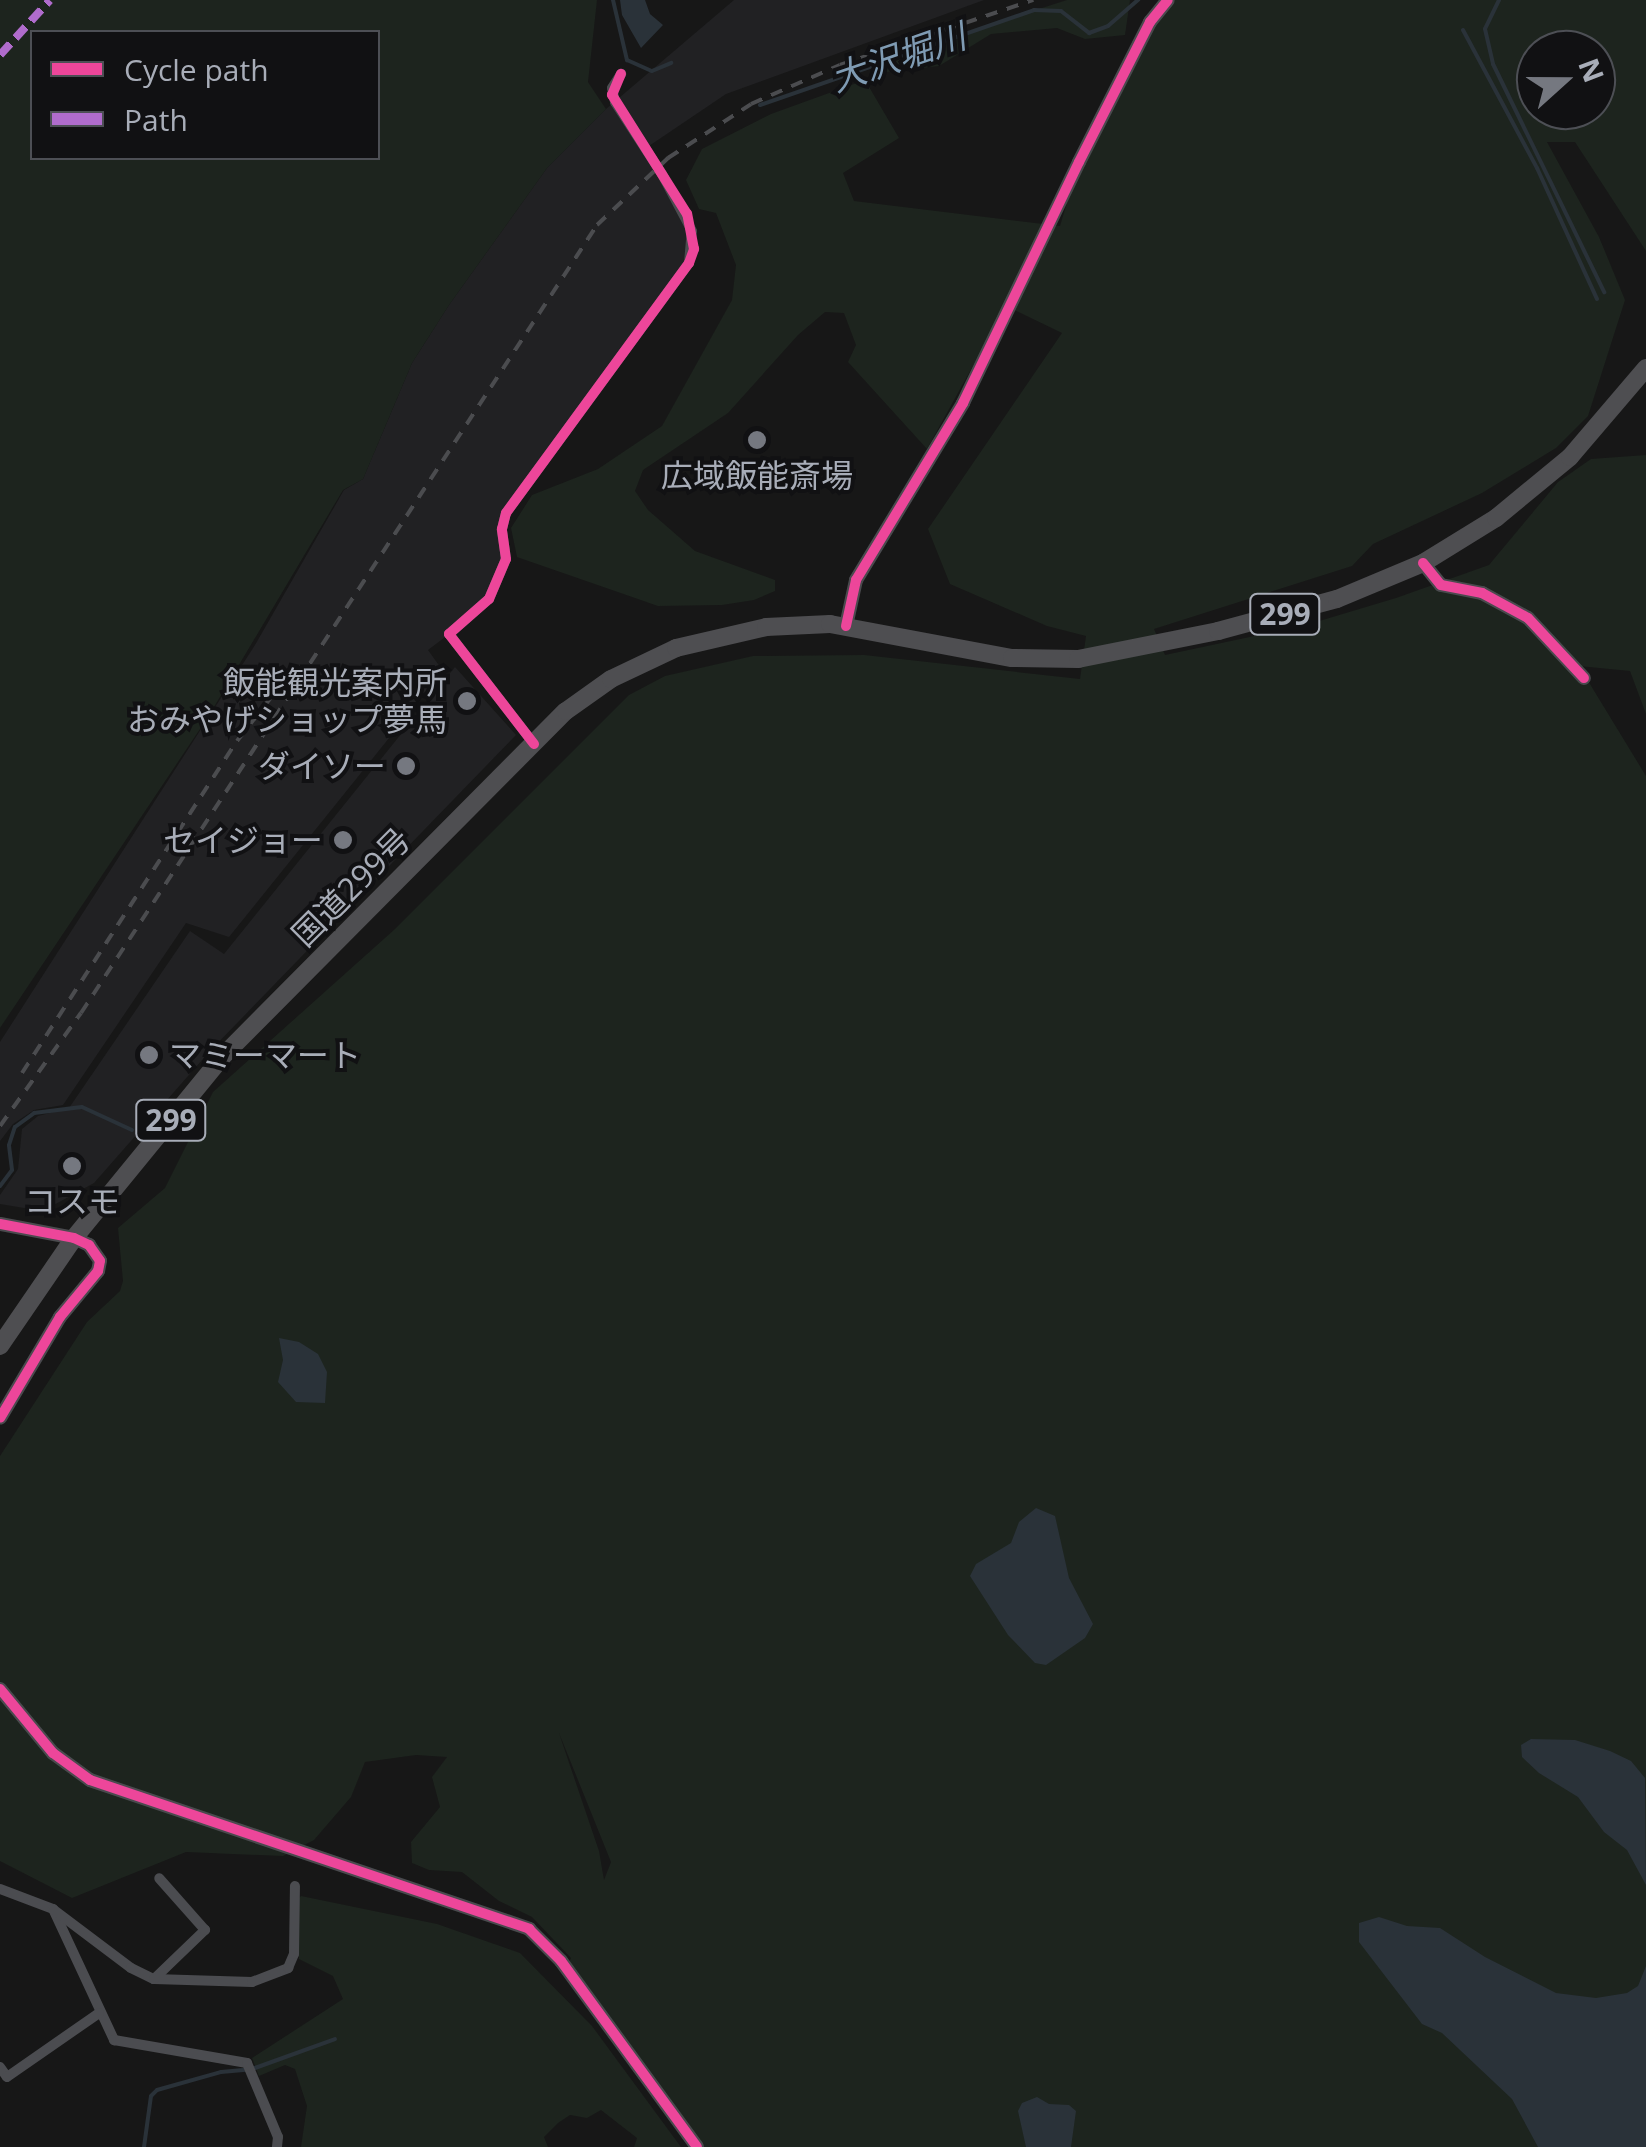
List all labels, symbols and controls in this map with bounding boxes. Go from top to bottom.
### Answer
water label: 大沢堀川 [825,14,971,100]
legend [30,30,380,160]
north arrow [1516,30,1616,130]
text: Cycle path [124,49,269,90]
text: N [1570,53,1614,87]
text: Path [124,99,188,140]
marker: 広域飯能斎場 [746,429,768,451]
place label: 広域飯能斎場 [661,456,853,494]
road number: 299 [1248,589,1322,639]
place label: 飯能観光案内所 おみやげショップ夢馬 [127,664,447,739]
marker: 飯能観光案内所 おみやげショップ夢馬 [456,690,478,712]
place label: ダイソー [258,747,386,785]
marker: ダイソー [395,755,417,777]
street label: 国道299号 [284,820,418,954]
place label: セイジョー [163,821,323,859]
marker: セイジョー [332,829,354,851]
place label: マミーマート [169,1036,361,1074]
marker: マミーマート [138,1044,160,1066]
road number: 299 [134,1095,208,1145]
marker: コスモ [61,1155,83,1177]
place label: コスモ [24,1182,120,1220]

